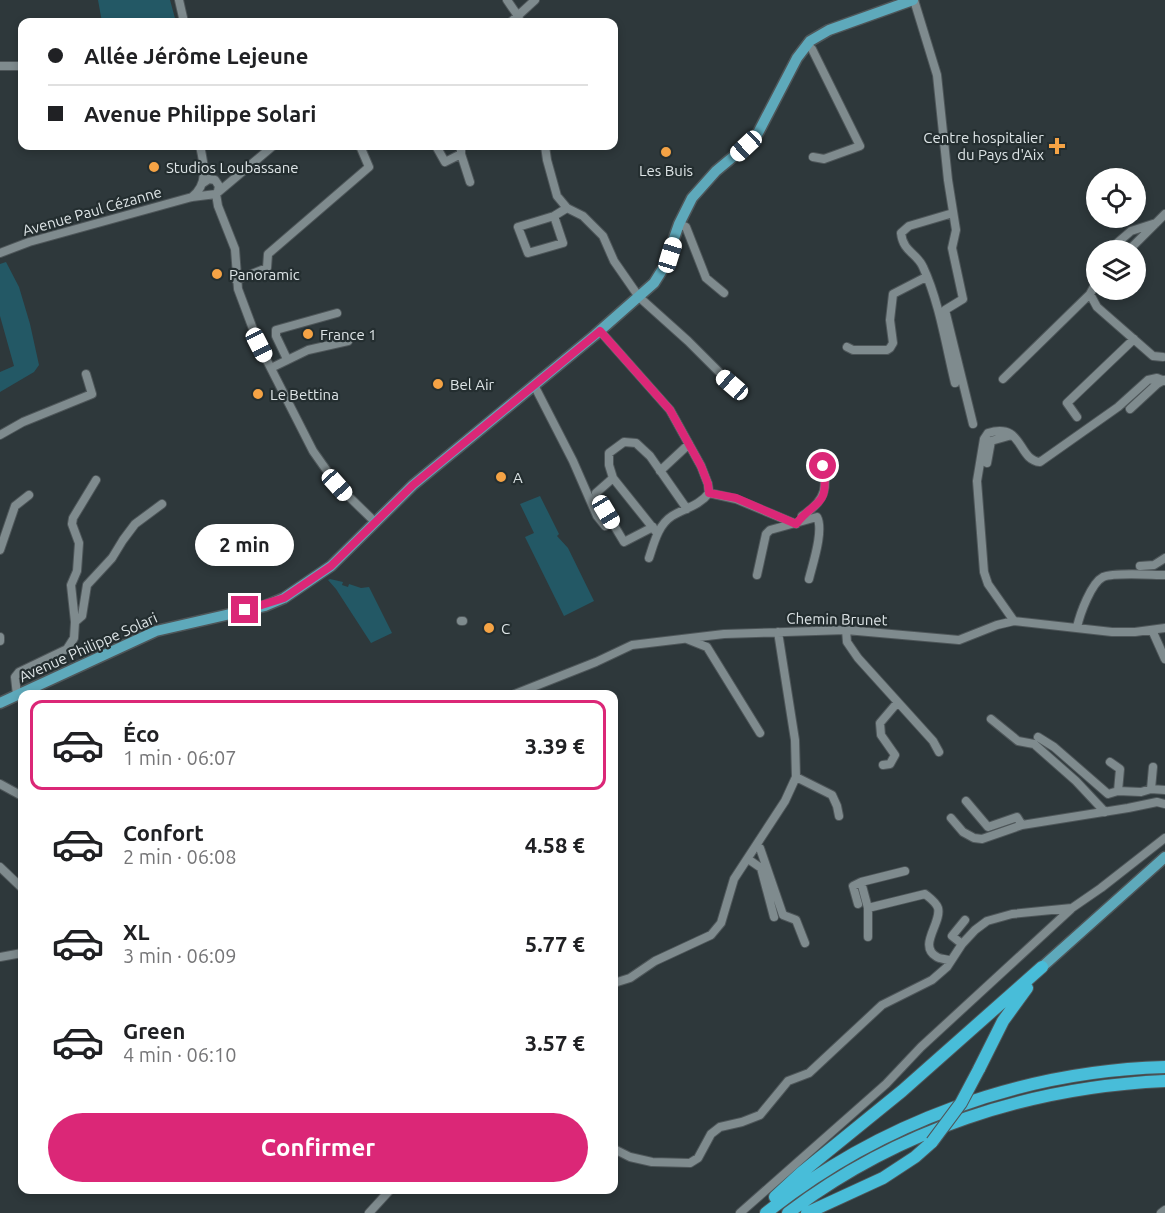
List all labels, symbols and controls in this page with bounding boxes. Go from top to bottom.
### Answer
text: Allée Jérôme Lejeune [84,43,308,68]
text: Avenue Philippe Solari [84,101,316,126]
car [727,127,765,165]
place label: Centre hospitalier du Pays d'Aix [923,129,1044,163]
marker: Centre hospitalier du Pays d'Aix [1048,137,1066,155]
marker: Les Buis [659,145,673,159]
place label: Studios Loubassane [166,159,299,176]
marker: Studios Loubassane [147,160,161,174]
place label: Les Buis [639,162,693,179]
map controls [1086,168,1146,300]
button: locate [1086,168,1146,228]
street label: Avenue Paul Cézanne [20,183,164,239]
car [656,235,684,275]
button: layers [1086,240,1146,300]
place label: Panoramic [229,266,300,283]
marker: Panoramic [210,267,224,281]
car [243,325,275,365]
place label: France 1 [320,326,377,343]
marker: France 1 [301,327,315,341]
car [713,366,751,404]
place label: Bel Air [450,376,495,393]
marker: Bel Air [431,377,445,391]
place label: Le Bettina [270,386,339,403]
marker: Le Bettina [251,387,265,401]
route start [809,452,836,479]
car [318,466,356,504]
place label: A [513,469,523,486]
marker: A [494,470,508,484]
car [589,492,623,532]
callout: 2 min [196,523,294,565]
text: 2 min [219,533,270,556]
route end [231,596,258,623]
street label: Avenue Philippe Solari [16,609,160,685]
street label: Chemin Brunet [786,610,888,628]
place label: C [501,620,510,637]
marker: C [482,621,496,635]
icon: car [51,718,105,772]
text: Éco [123,721,160,746]
text: 3.39 € [525,733,585,758]
text: 1 min · 06:07 [123,746,237,769]
icon: car [51,817,105,871]
text: Confort [123,820,204,845]
text: 4.58 € [525,832,585,857]
text: 2 min · 06:08 [123,845,237,868]
icon: car [51,916,105,970]
text: XL [123,919,150,944]
text: 5.77 € [525,931,585,956]
text: 3 min · 06:09 [123,944,237,967]
icon: car [51,1015,105,1069]
text: Green [123,1018,185,1043]
text: 3.57 € [525,1030,585,1055]
text: 4 min · 06:10 [123,1043,237,1066]
button: Confirmer [48,1113,588,1182]

